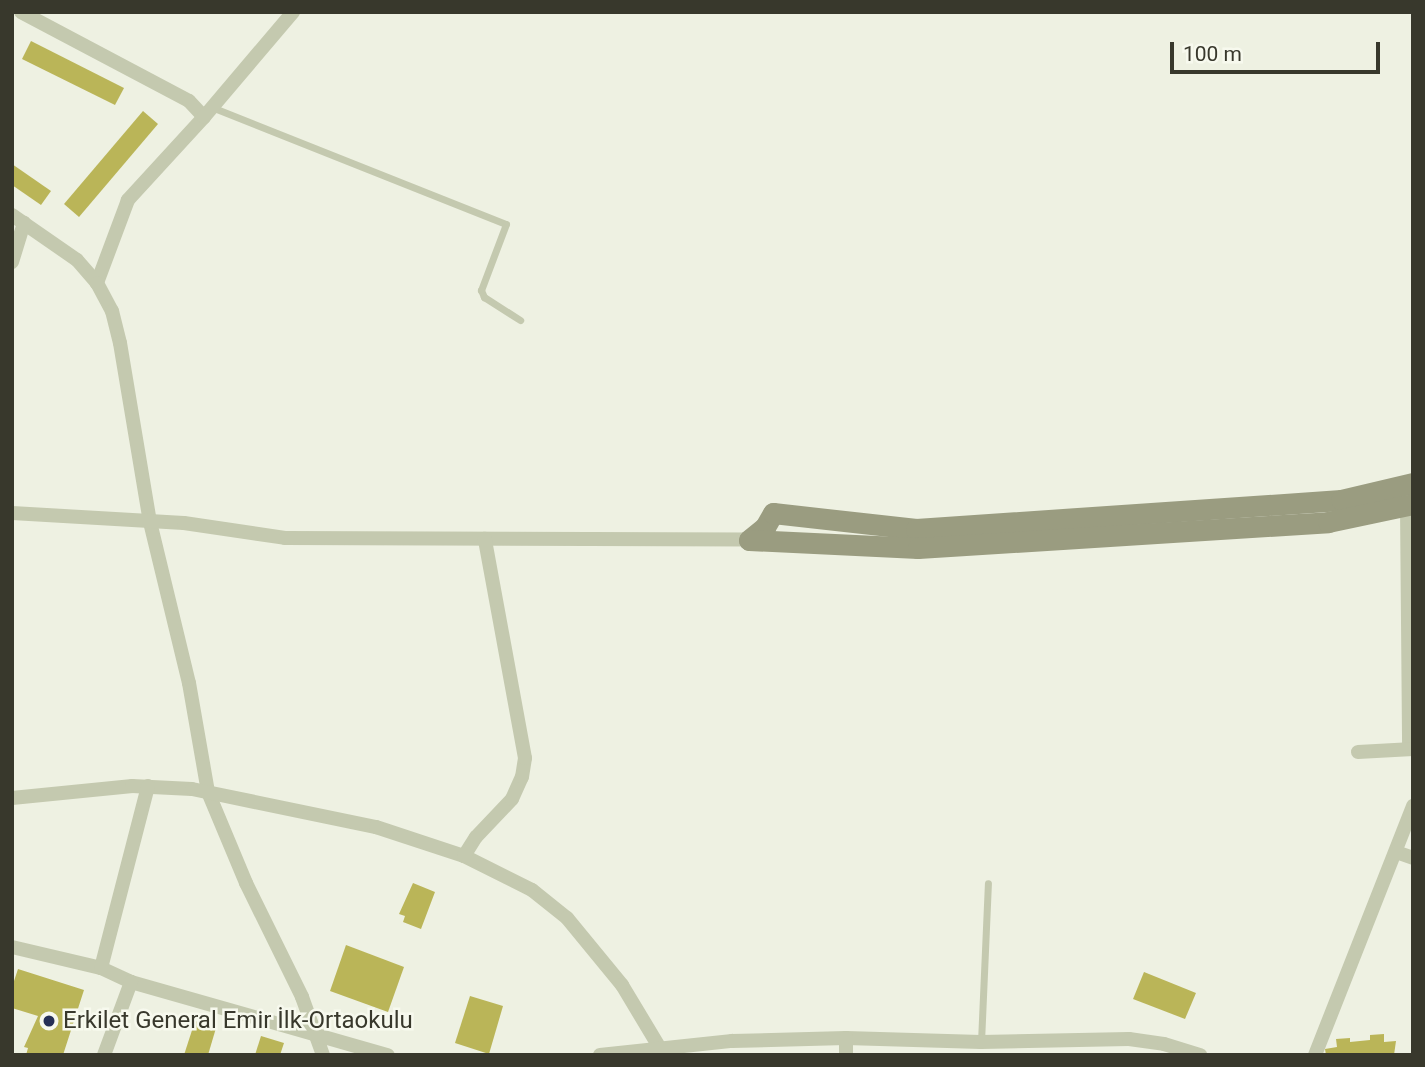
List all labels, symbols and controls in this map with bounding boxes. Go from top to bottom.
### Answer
scale bar [1173,28,1383,72]
text: 100 m [1183,42,1242,66]
place label: Erkilet General Emir İlk-Ortaokulu [63,1007,413,1035]
marker: Erkilet General Emir İlk-Ortaokulu [41,1013,57,1029]

